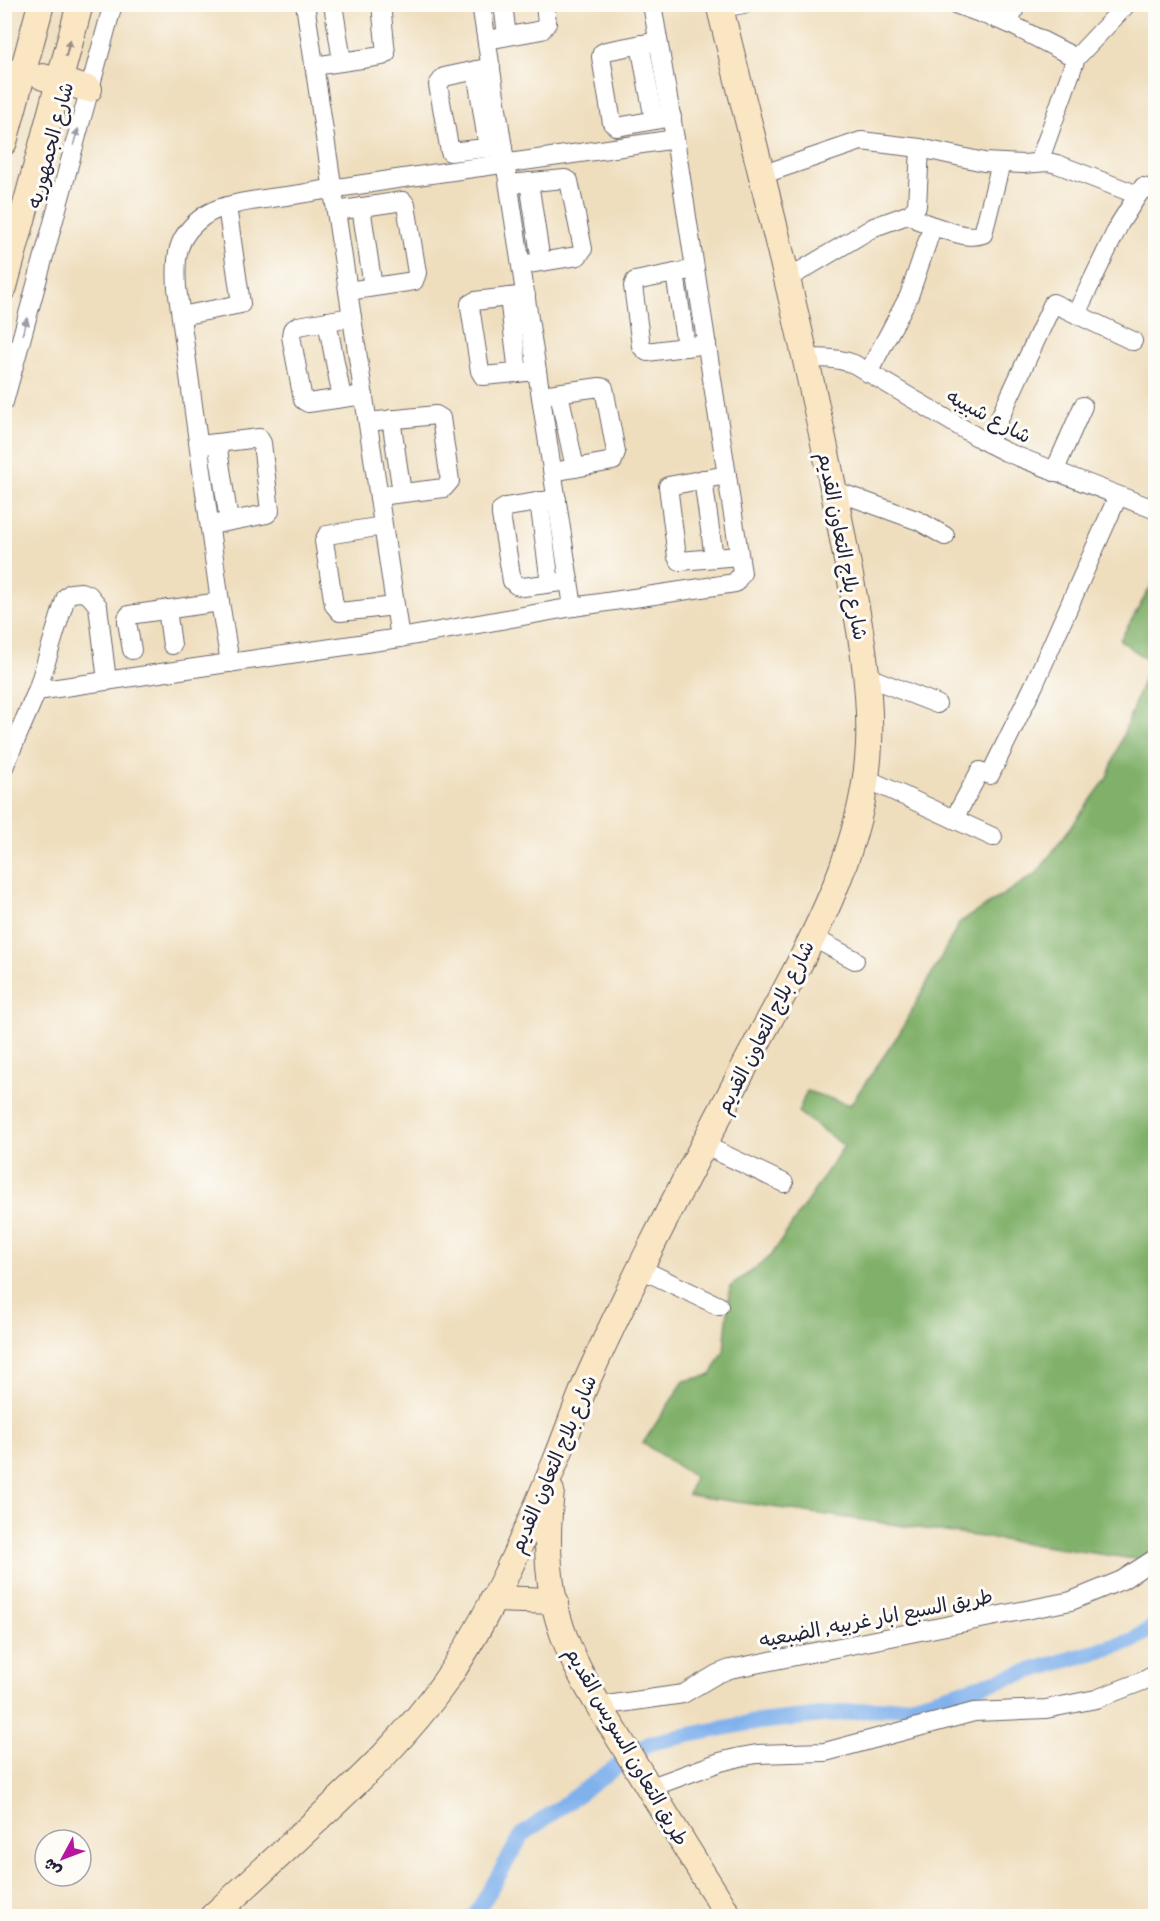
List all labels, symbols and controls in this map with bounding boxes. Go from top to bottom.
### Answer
one-way arrow [64,39,73,57]
street label: شارع الجمهوريه [22,79,80,211]
one-way arrow [72,128,81,146]
one-way arrow [21,316,31,335]
street label: شارع شبيبه [942,384,1035,450]
street label: شارع بلاج التعاون القديم [809,450,873,643]
street label: شارع بلاج التعاون القديم [711,936,823,1119]
street label: شارع بلاج التعاون القديم [505,1371,605,1558]
street label: طريق السبع ابار غربيه, الضبعيه [757,1584,995,1655]
street label: طريق التعاون السويس القديم [557,1642,694,1852]
north arrow [33,1828,93,1888]
text: ش [39,1855,65,1880]

